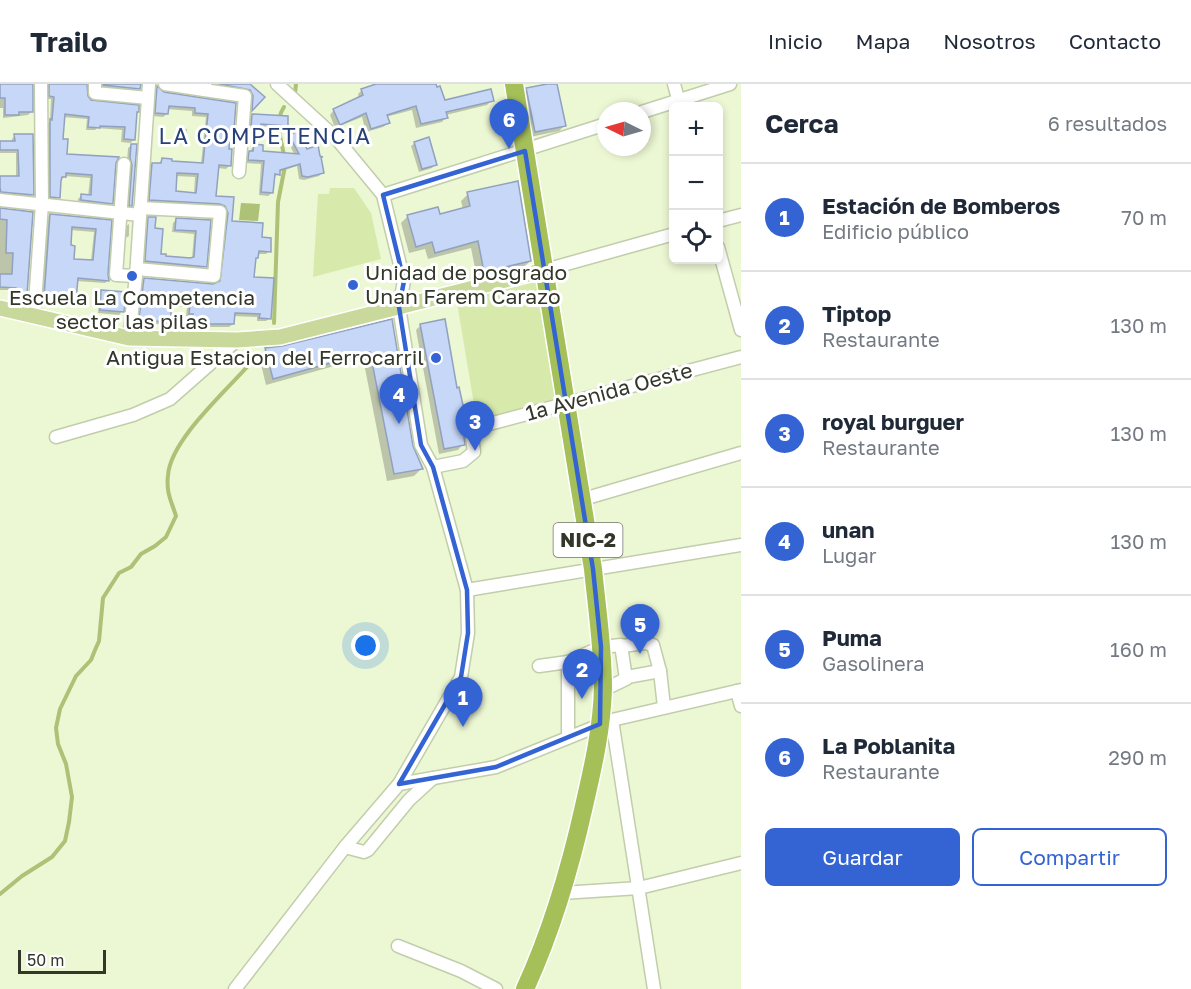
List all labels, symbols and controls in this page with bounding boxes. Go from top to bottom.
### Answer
text: Trailo [30,25,108,58]
text: Inicio [768,28,823,54]
text: Mapa [856,28,910,54]
text: Nosotros [943,28,1036,54]
text: Contacto [1069,28,1161,54]
pin: 6 [490,100,528,149]
north arrow [597,102,651,156]
map controls [669,102,723,264]
button: + [669,102,723,156]
text: Cerca [765,108,839,139]
text: 6 resultados [1048,111,1167,135]
district label: LA COMPETENCIA [158,122,372,149]
button: − [669,156,723,210]
text: Estación de Bomberos [822,192,1060,219]
text: 1 [779,205,790,229]
text: 70 m [1121,205,1167,229]
button: locate [669,210,723,264]
text: Edificio público [822,219,969,243]
place label: Unidad de posgrado Unan Farem Carazo [365,259,567,309]
marker: Escuela La Competencia sector las pilas [125,269,139,283]
marker: Unidad de posgrado Unan Farem Carazo [346,278,360,292]
place label: Escuela La Competencia sector las pilas [9,284,255,334]
text: Tiptop [822,300,891,327]
text: 2 [778,313,791,337]
text: 130 m [1111,313,1167,337]
text: Restaurante [822,327,940,351]
place label: Antigua Estacion del Ferrocarril [106,344,424,370]
marker: Antigua Estacion del Ferrocarril [429,351,443,365]
street label: 1a Avenida Oeste [522,356,695,426]
pin: 4 [380,374,418,424]
pin: 3 [456,402,494,451]
text: royal burguer [822,408,964,435]
text: 3 [778,421,791,445]
text: 130 m [1111,421,1167,445]
text: Restaurante [822,435,940,459]
text: unan [822,516,874,543]
road number: NIC-2 [554,523,622,557]
text: 4 [778,529,791,553]
text: 130 m [1111,529,1167,553]
text: Lugar [822,543,877,567]
pin: 5 [620,604,660,654]
text: Puma [822,624,882,651]
your location [351,631,380,660]
text: 5 [778,637,791,661]
text: 160 m [1110,637,1167,661]
pin: 2 [562,650,602,699]
text: Gasolinera [822,651,925,675]
pin: 1 [444,678,482,727]
text: La Poblanita [822,732,955,759]
text: 6 [778,745,791,769]
text: 290 m [1108,745,1167,769]
text: Restaurante [822,759,940,783]
button: Guardar [765,828,960,886]
button: Compartir [972,828,1167,886]
scale bar [18,947,106,974]
text: 50 m [27,950,64,970]

